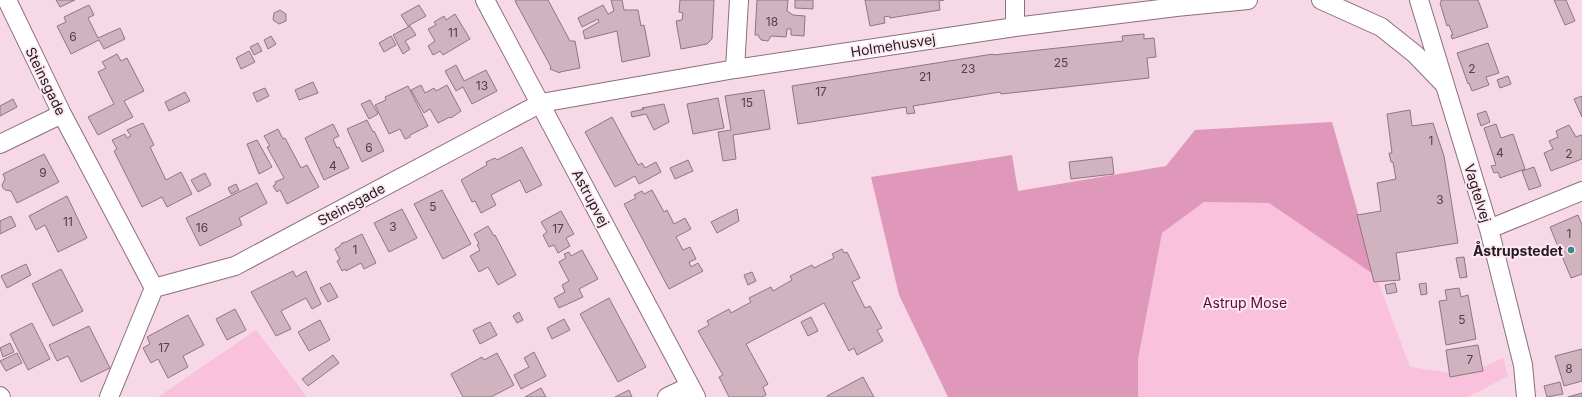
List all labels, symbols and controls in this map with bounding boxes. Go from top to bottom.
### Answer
house number: 18 [766,14,778,29]
house number: 11 [448,25,458,40]
house number: 6 [69,29,77,44]
street label: Holmehusvej [849,30,937,60]
street label: Steinsgade [22,44,70,118]
house number: 25 [1054,55,1068,70]
house number: 23 [961,61,975,76]
house number: 2 [1468,61,1476,76]
house number: 21 [919,69,931,84]
house number: 13 [476,78,488,93]
house number: 17 [815,84,827,99]
house number: 15 [741,95,753,110]
house number: 1 [1429,133,1433,148]
house number: 6 [365,140,373,155]
house number: 4 [1496,145,1504,160]
house number: 2 [1565,146,1573,161]
house number: 4 [329,158,337,173]
street label: Vagtelvej [1461,162,1495,224]
house number: 9 [39,165,47,180]
street label: Astrupvej [569,166,613,230]
street label: Steinsgade [314,179,388,229]
house number: 3 [1436,192,1444,207]
house number: 5 [429,199,437,214]
house number: 11 [63,214,73,229]
house number: 3 [389,219,397,234]
house number: 16 [196,220,208,235]
house number: 17 [552,221,564,236]
house number: 1 [1567,226,1571,241]
place label: Åstrupstedet [1473,241,1563,259]
house number: 1 [353,242,357,257]
marker: Åstrupstedet [1566,245,1576,255]
park label: Astrup Mose [1203,294,1287,311]
house number: 5 [1458,312,1466,327]
house number: 17 [158,340,170,355]
house number: 7 [1467,352,1474,367]
house number: 8 [1565,361,1573,376]

